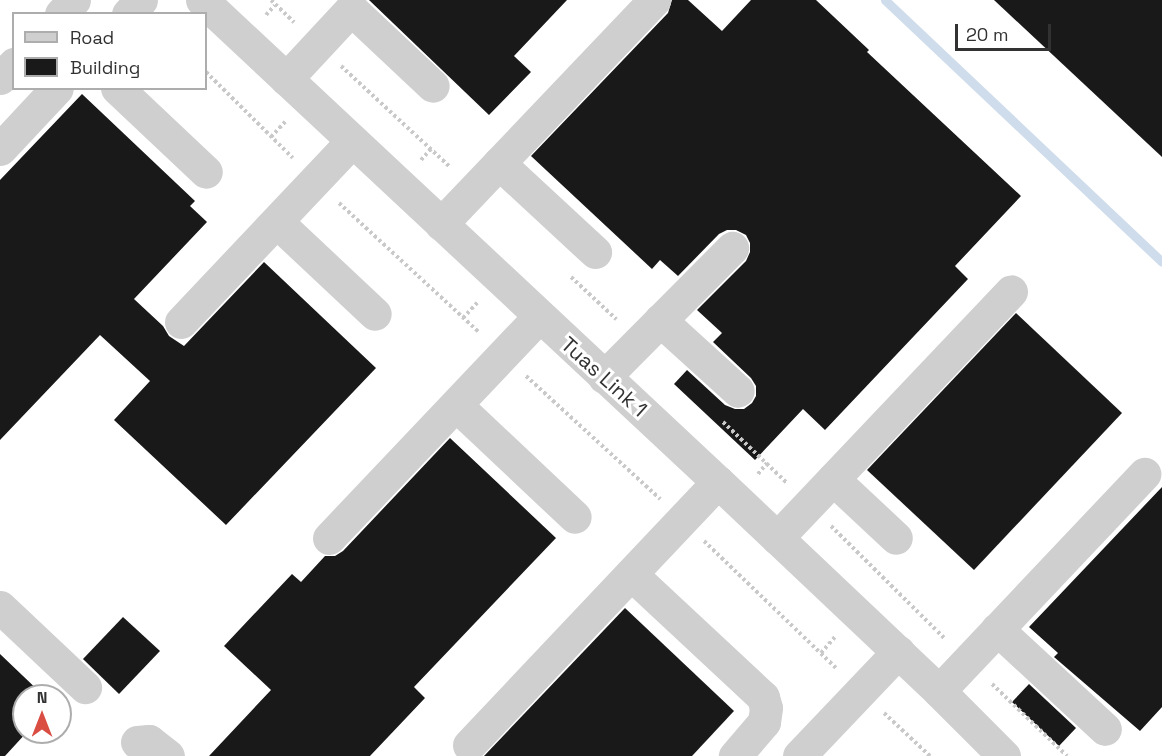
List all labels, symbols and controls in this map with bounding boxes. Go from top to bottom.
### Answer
legend [12,12,207,90]
scale bar [958,12,1054,50]
text: 20 m [966,23,1009,46]
text: Road [70,26,114,49]
text: Building [70,56,140,79]
street label: Tuas Link 1 [556,332,652,422]
north arrow [12,684,72,744]
text: N [37,687,47,708]

